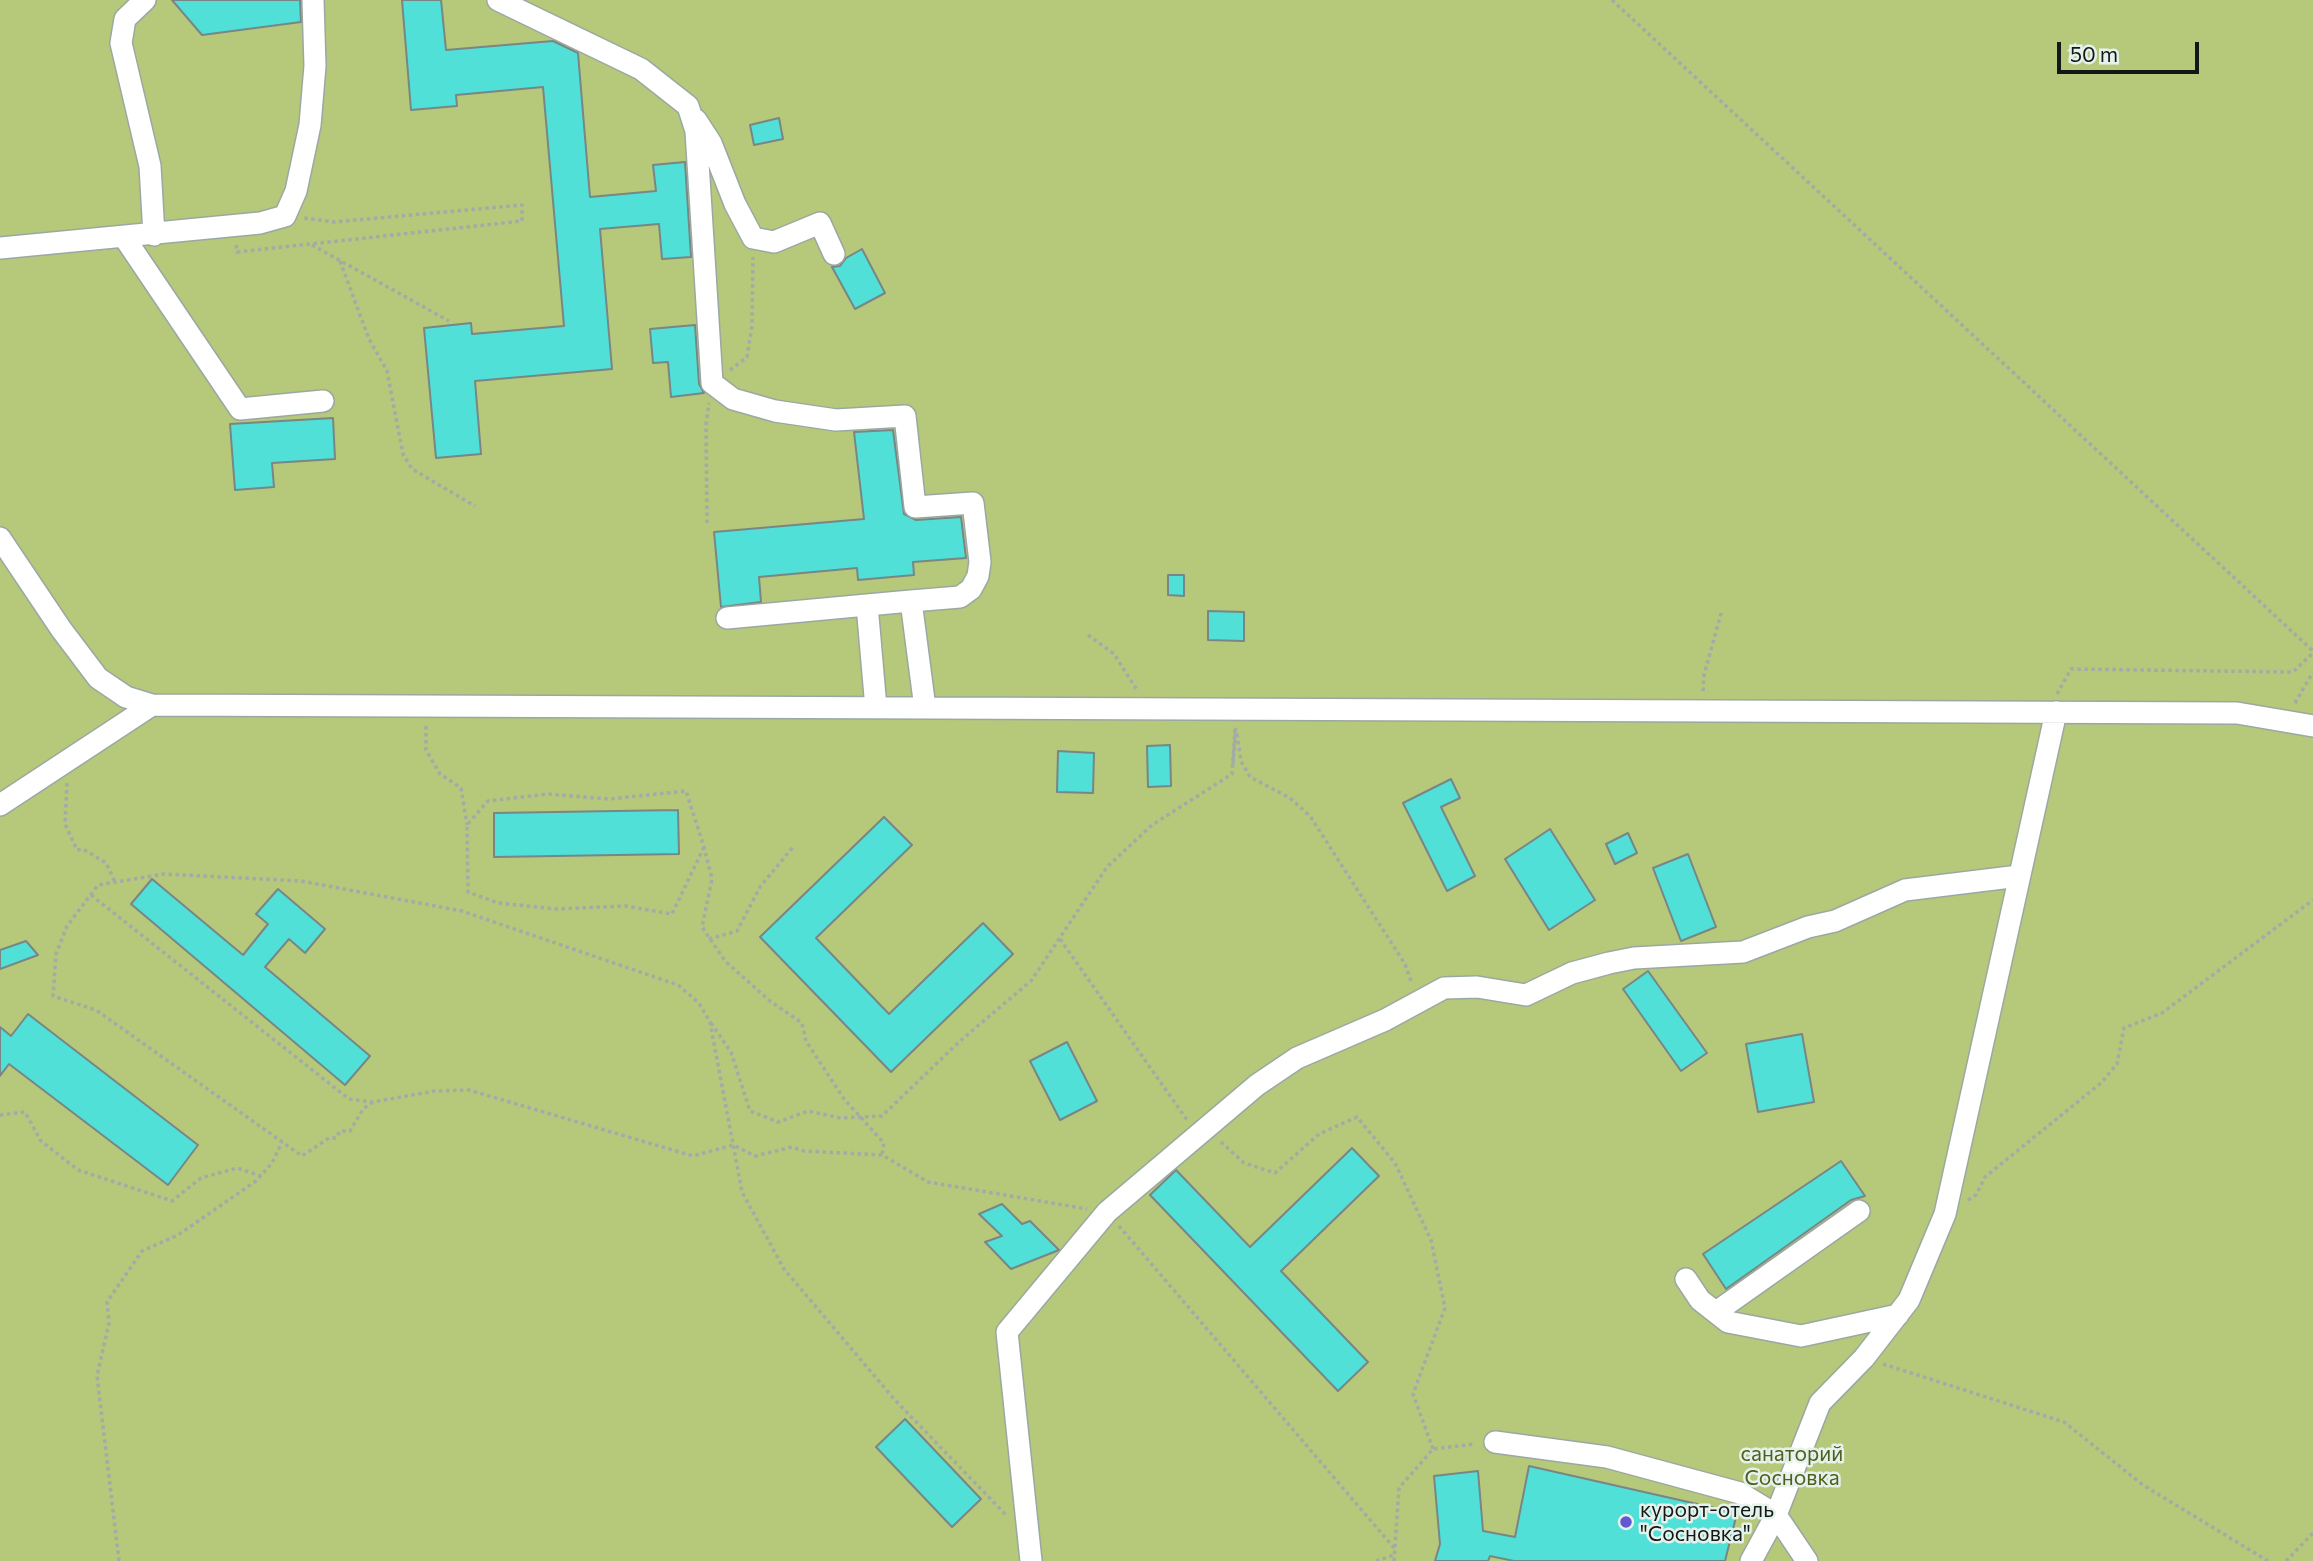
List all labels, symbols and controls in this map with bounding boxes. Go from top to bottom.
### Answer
scale bar [2061,28,2203,72]
text: 50 m [2070,41,2118,66]
park label: санаторий Сосновка [1741,1441,1843,1491]
place label: курорт-отель "Сосновка" [1640,1497,1774,1547]
marker: курорт-отель "Сосновка" [1618,1514,1634,1530]

